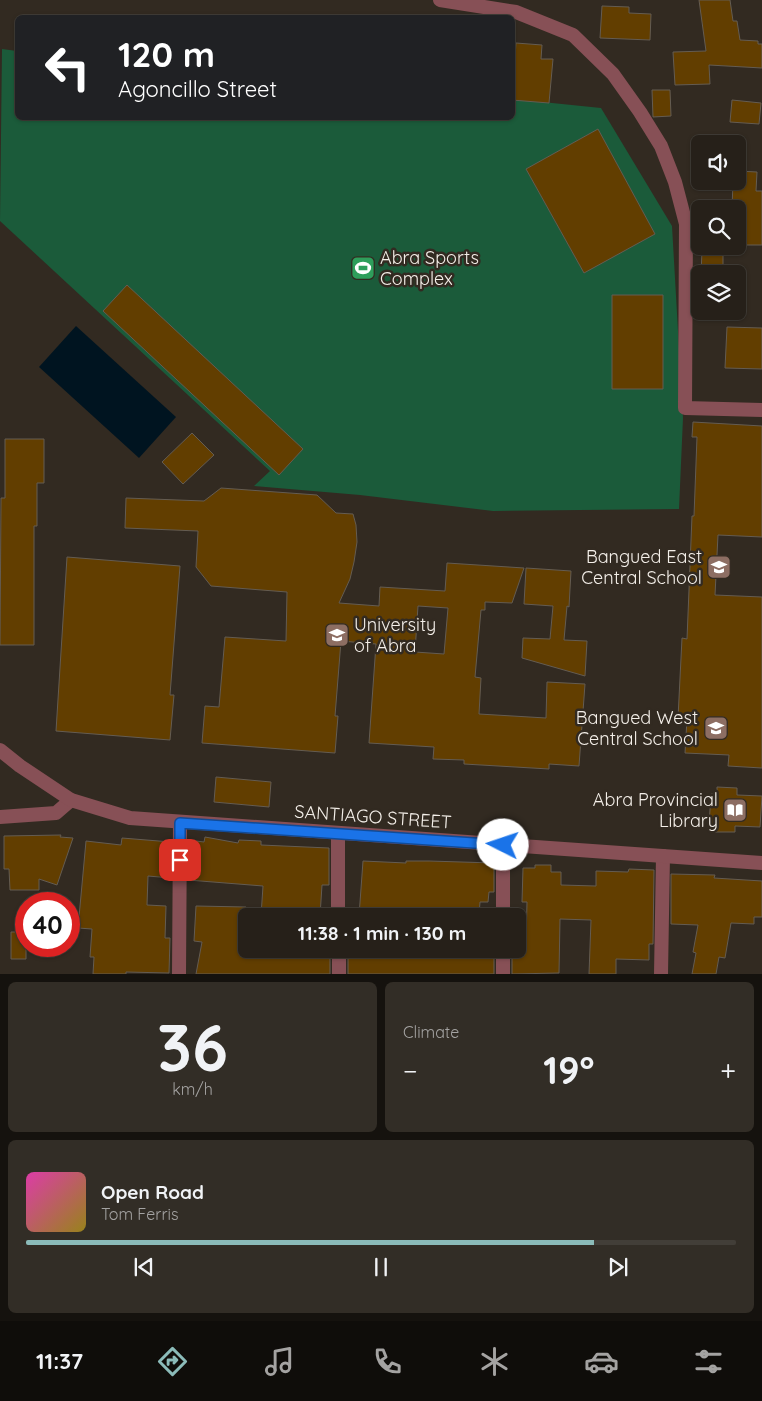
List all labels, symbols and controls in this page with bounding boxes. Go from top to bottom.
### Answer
text: 120 m [118,32,215,76]
icon: left [35,35,100,100]
text: Agoncillo Street [118,75,277,103]
map controls [691,135,746,320]
button: sound [691,135,746,190]
button: search [691,200,746,255]
place label: Abra Sports Complex [380,246,479,290]
sports icon: Abra Sports Complex [350,255,376,281]
button: layers [691,265,746,320]
place label: Bangued East Central School [581,545,702,589]
school or university icon: Bangued East Central School [706,554,732,580]
place label: University of Abra [354,613,436,657]
school or university icon: University of Abra [324,622,350,648]
place label: Bangued West Central School [576,706,698,750]
school or university icon: Bangued West Central School [703,715,729,741]
place label: Abra Provincial Library [593,788,718,832]
library icon: Abra Provincial Library [722,797,748,823]
street label: SANTIAGO STREET [294,800,452,833]
position arrow [476,818,528,870]
pin [159,839,201,881]
icon: arrive [166,846,194,874]
speed limit sign: 40 [15,892,80,957]
text: 11:38 · 1 min · 130 m [298,921,466,945]
text: 36 [157,1006,228,1087]
text: Climate [403,1022,459,1042]
text: 19° [543,1046,595,1094]
text: − [403,1053,418,1088]
text: + [720,1053,736,1088]
text: km/h [172,1079,213,1099]
text: Open Road [101,1180,204,1204]
text: Tom Ferris [101,1204,178,1224]
icon: previous [130,1253,158,1281]
icon: pause [367,1253,395,1281]
icon: next [604,1253,632,1281]
icon: directions [155,1344,190,1379]
icon: music [262,1344,297,1379]
icon: phone [370,1344,405,1379]
icon: climate [477,1344,512,1379]
icon: car [584,1344,619,1379]
icon: filters [691,1344,726,1379]
text: 11:37 [36,1347,83,1375]

